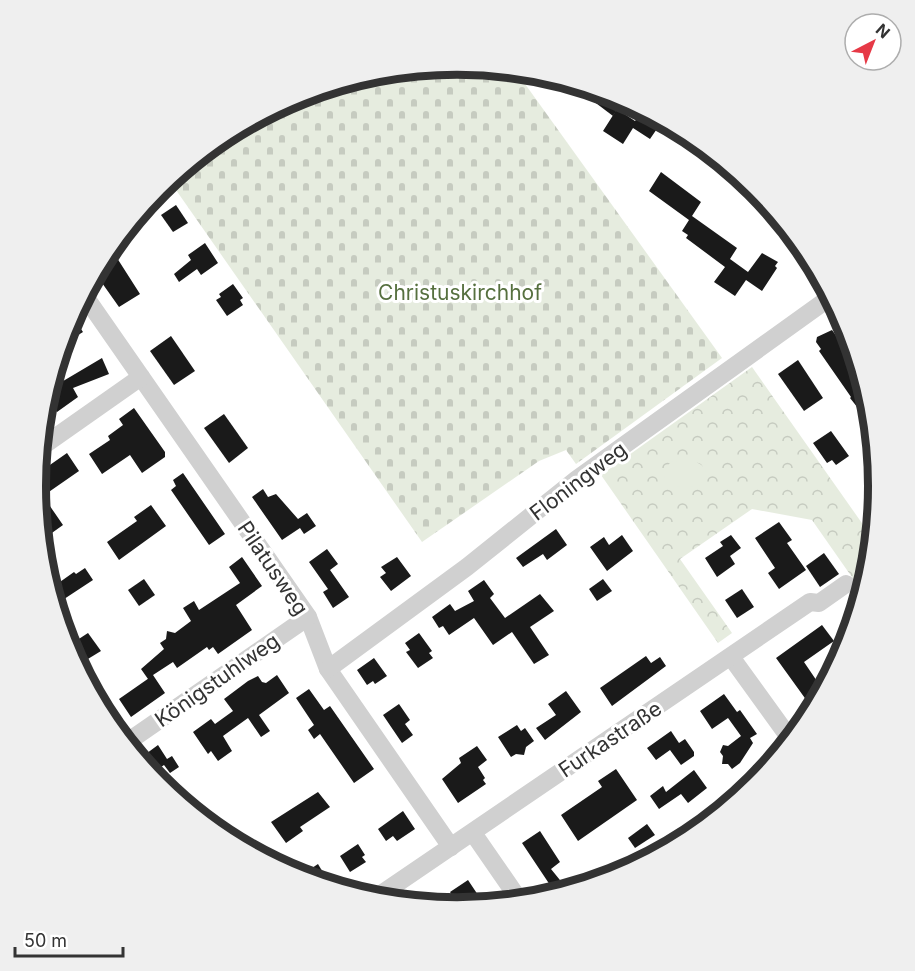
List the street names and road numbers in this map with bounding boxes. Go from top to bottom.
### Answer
street label: Floningweg [525,436,631,526]
street label: Pilatusweg [233,516,313,620]
street label: Königstuhlweg [150,628,284,732]
street label: Furkastraße [554,696,666,782]

